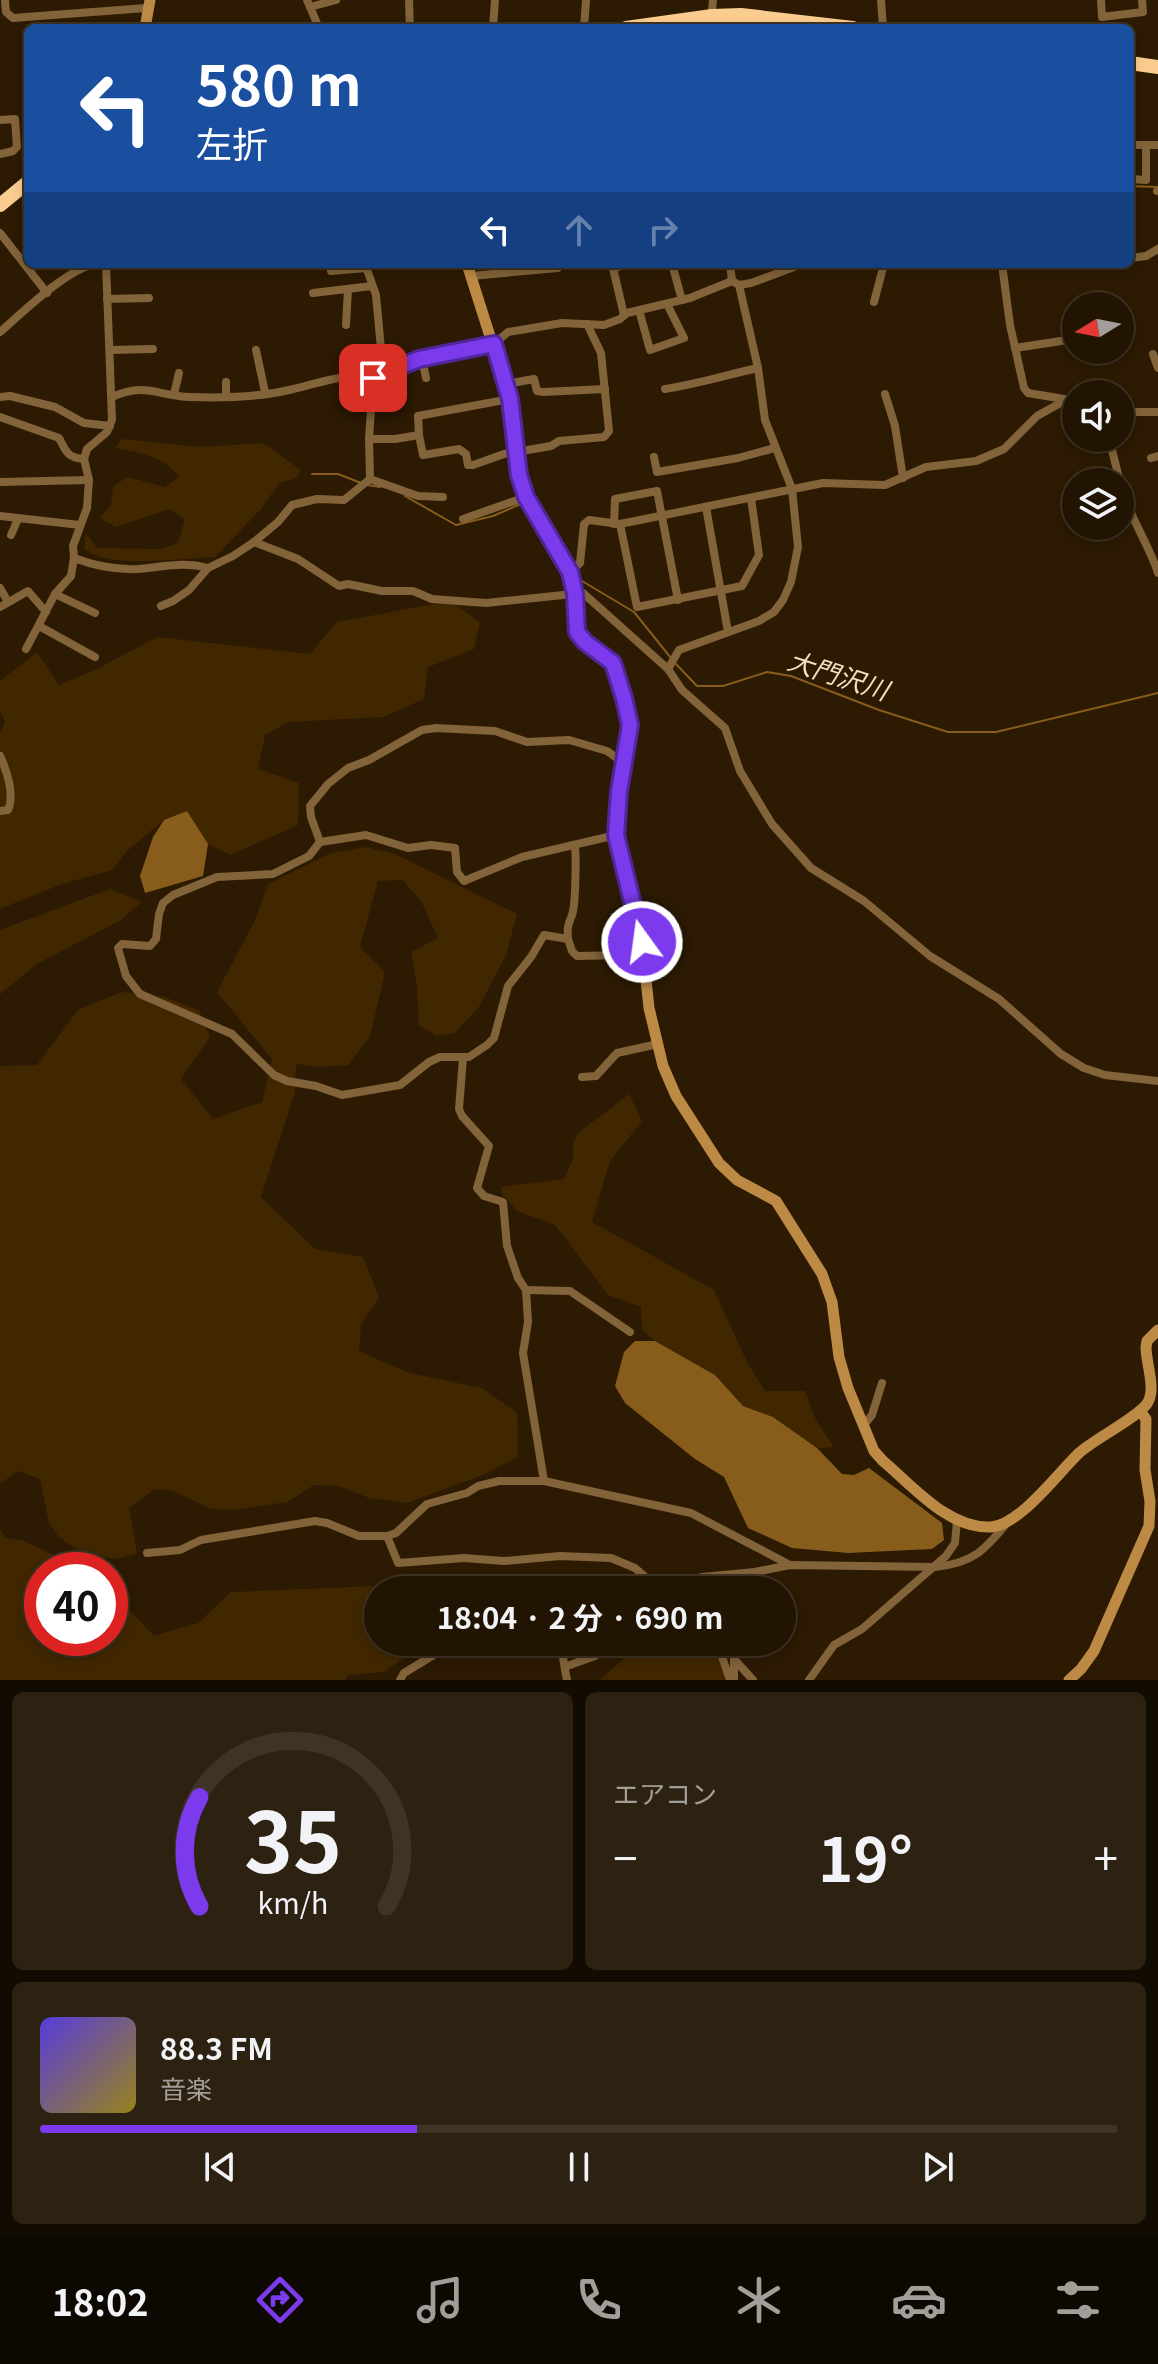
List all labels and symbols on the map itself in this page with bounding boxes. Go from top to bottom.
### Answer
north arrow [1062,292,1134,364]
pin [339,344,407,412]
water label: 大門沢川 [784,640,897,708]
position arrow [600,900,684,984]
speed limit sign: 40 [24,1552,128,1656]

